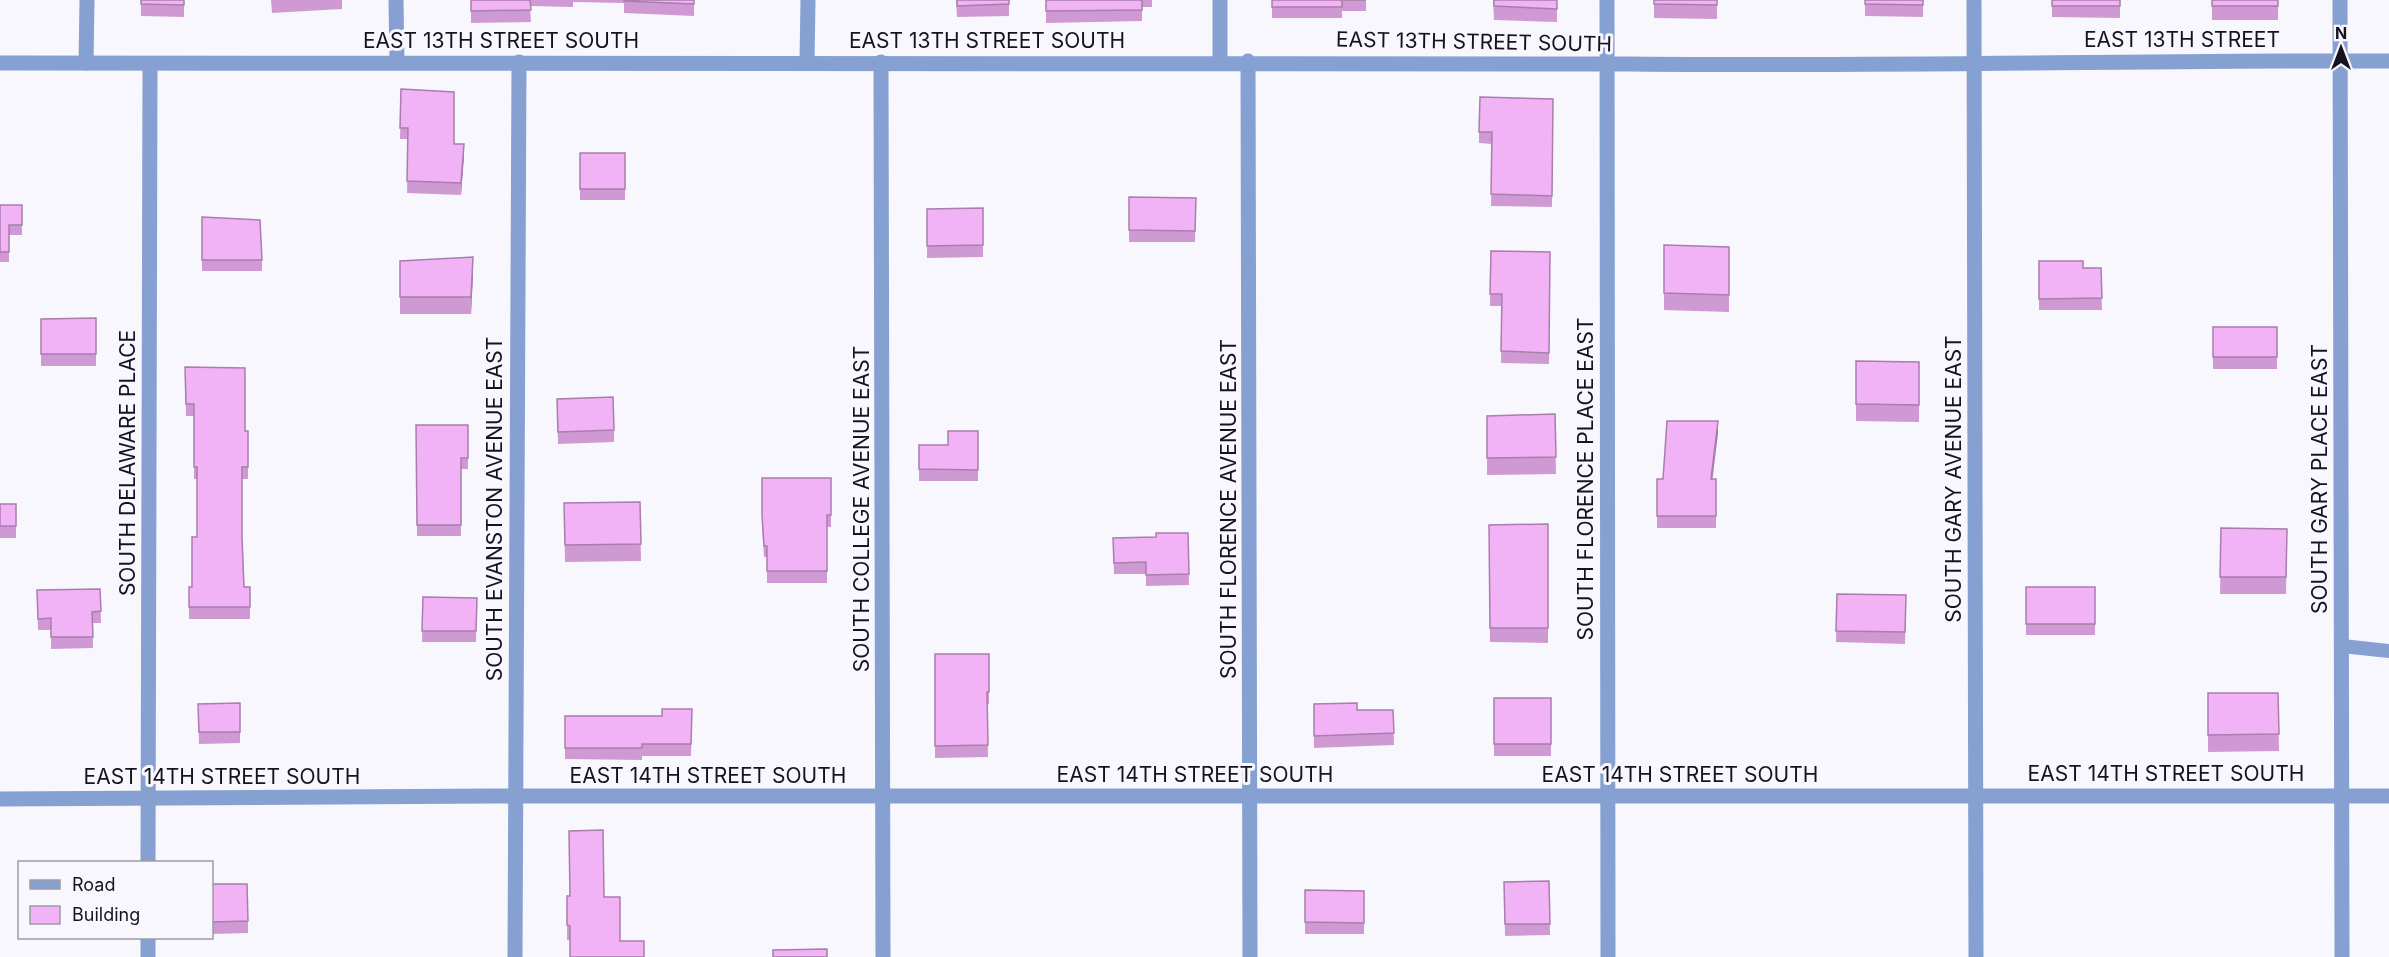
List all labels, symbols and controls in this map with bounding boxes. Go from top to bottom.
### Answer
north arrow [2311,18,2371,78]
text: N [2335,23,2347,43]
street label: EAST 13TH STREET SOUTH [1336,27,1612,56]
street label: EAST 13TH STREET [2084,27,2280,52]
street label: EAST 13TH STREET SOUTH [363,28,639,53]
street label: EAST 13TH STREET SOUTH [849,28,1125,53]
street label: SOUTH FLORENCE PLACE EAST [1573,318,1598,640]
street label: SOUTH DELAWARE PLACE [115,330,140,596]
street label: SOUTH GARY AVENUE EAST [1941,335,1966,623]
street label: SOUTH EVANSTON AVENUE EAST [482,337,507,681]
street label: SOUTH FLORENCE AVENUE EAST [1216,339,1241,679]
street label: SOUTH GARY PLACE EAST [2307,344,2332,614]
street label: SOUTH COLLEGE AVENUE EAST [849,346,874,672]
street label: EAST 14TH STREET SOUTH [2028,761,2304,786]
street label: EAST 14TH STREET SOUTH [1057,762,1333,787]
street label: EAST 14TH STREET SOUTH [1542,762,1818,787]
street label: EAST 14TH STREET SOUTH [570,763,846,788]
street label: EAST 14TH STREET SOUTH [84,764,360,789]
legend [18,861,213,939]
text: Road [72,874,115,895]
text: Building [72,904,140,925]

